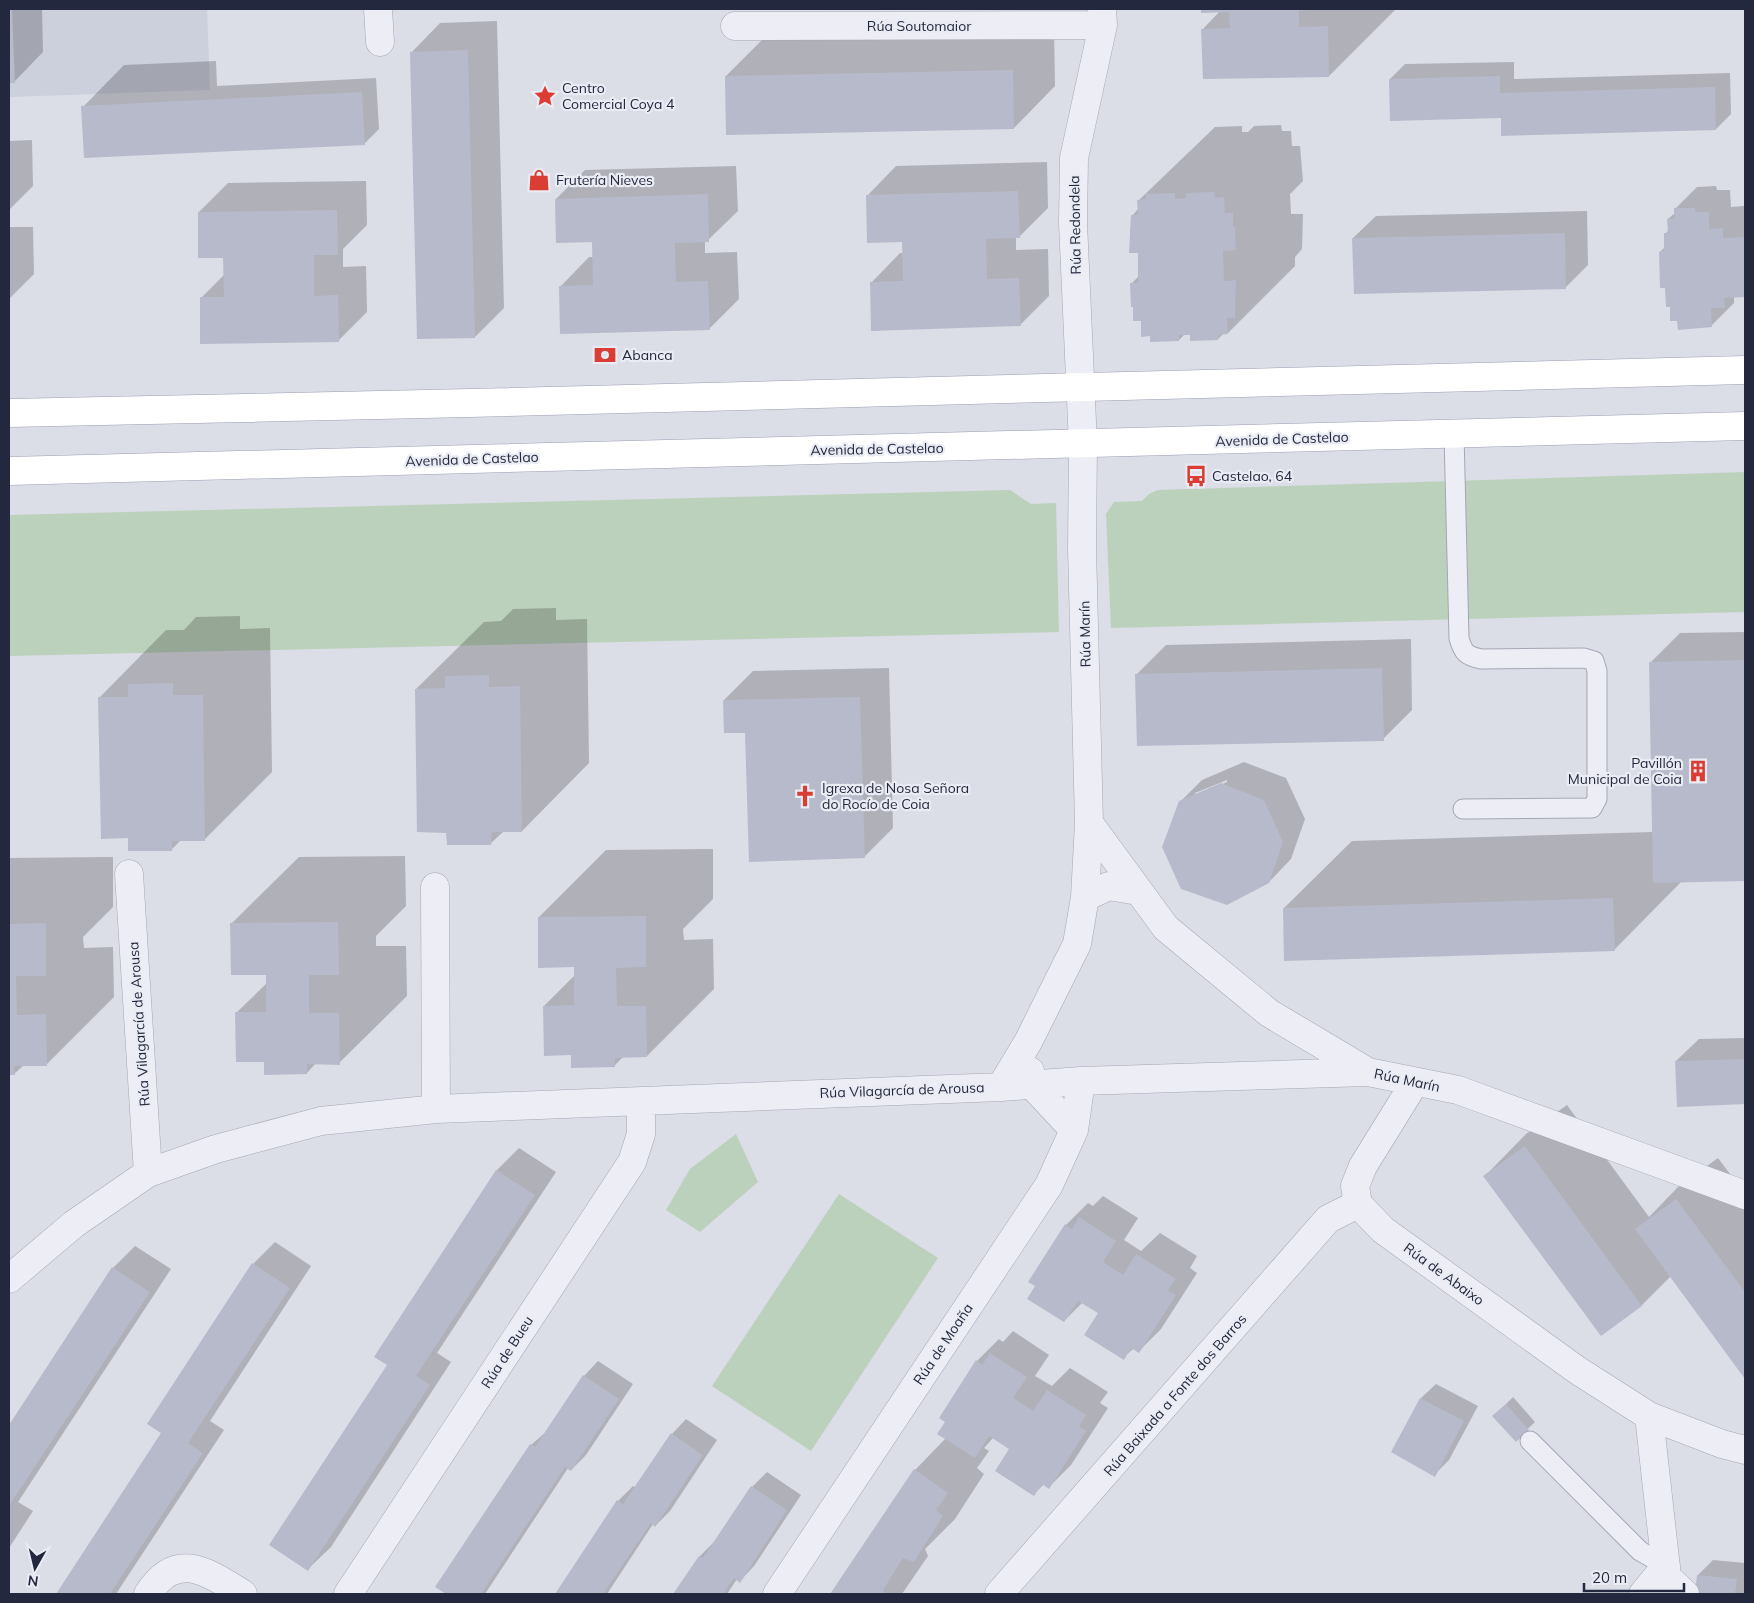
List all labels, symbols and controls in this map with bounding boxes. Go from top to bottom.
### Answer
street label: Rúa Soutomaior [867,17,972,35]
place label: Centro Comercial Coya 4 [562,79,675,113]
place icon: Centro Comercial Coya 4 [532,83,558,109]
shop icon: Frutería Nieves [526,167,552,193]
place label: Frutería Nieves [556,171,653,189]
street label: Rúa Redondela [1065,175,1085,275]
bank icon: Abanca [592,342,618,368]
place label: Abanca [622,346,673,364]
street label: Avenida de Castelao [1215,428,1349,450]
street label: Avenida de Castelao [810,439,944,459]
street label: Avenida de Castelao [405,448,539,470]
bus stop icon: Castelao, 64 [1183,463,1209,489]
place label: Castelao, 64 [1212,467,1293,485]
street label: Rúa Marín [1075,600,1095,668]
place label: Pavillón Municipal de Coia [1568,754,1682,788]
building icon: Pavillón Municipal de Coia [1685,758,1711,784]
place label: Igrexa de Nosa Señora do Rocío de Coia [822,779,969,813]
church icon: Igrexa de Nosa Señora do Rocío de Coia [792,783,818,809]
street label: Rúa Vilagarcía de Arousa [124,941,154,1107]
street label: Rúa Marín [1372,1064,1442,1096]
street label: Rúa Vilagarcía de Arousa [819,1078,985,1102]
street label: Rúa de Abaixo [1400,1239,1488,1309]
street label: Rúa de Moaña [909,1300,977,1388]
street label: Rúa Baixada a Fonte dos Barros [1100,1310,1250,1480]
street label: Rúa de Bueu [477,1312,537,1392]
north arrow [10,1543,60,1593]
scale bar [1584,1560,1684,1592]
text: 20 m [1592,1568,1627,1587]
text: N [27,1571,40,1591]

